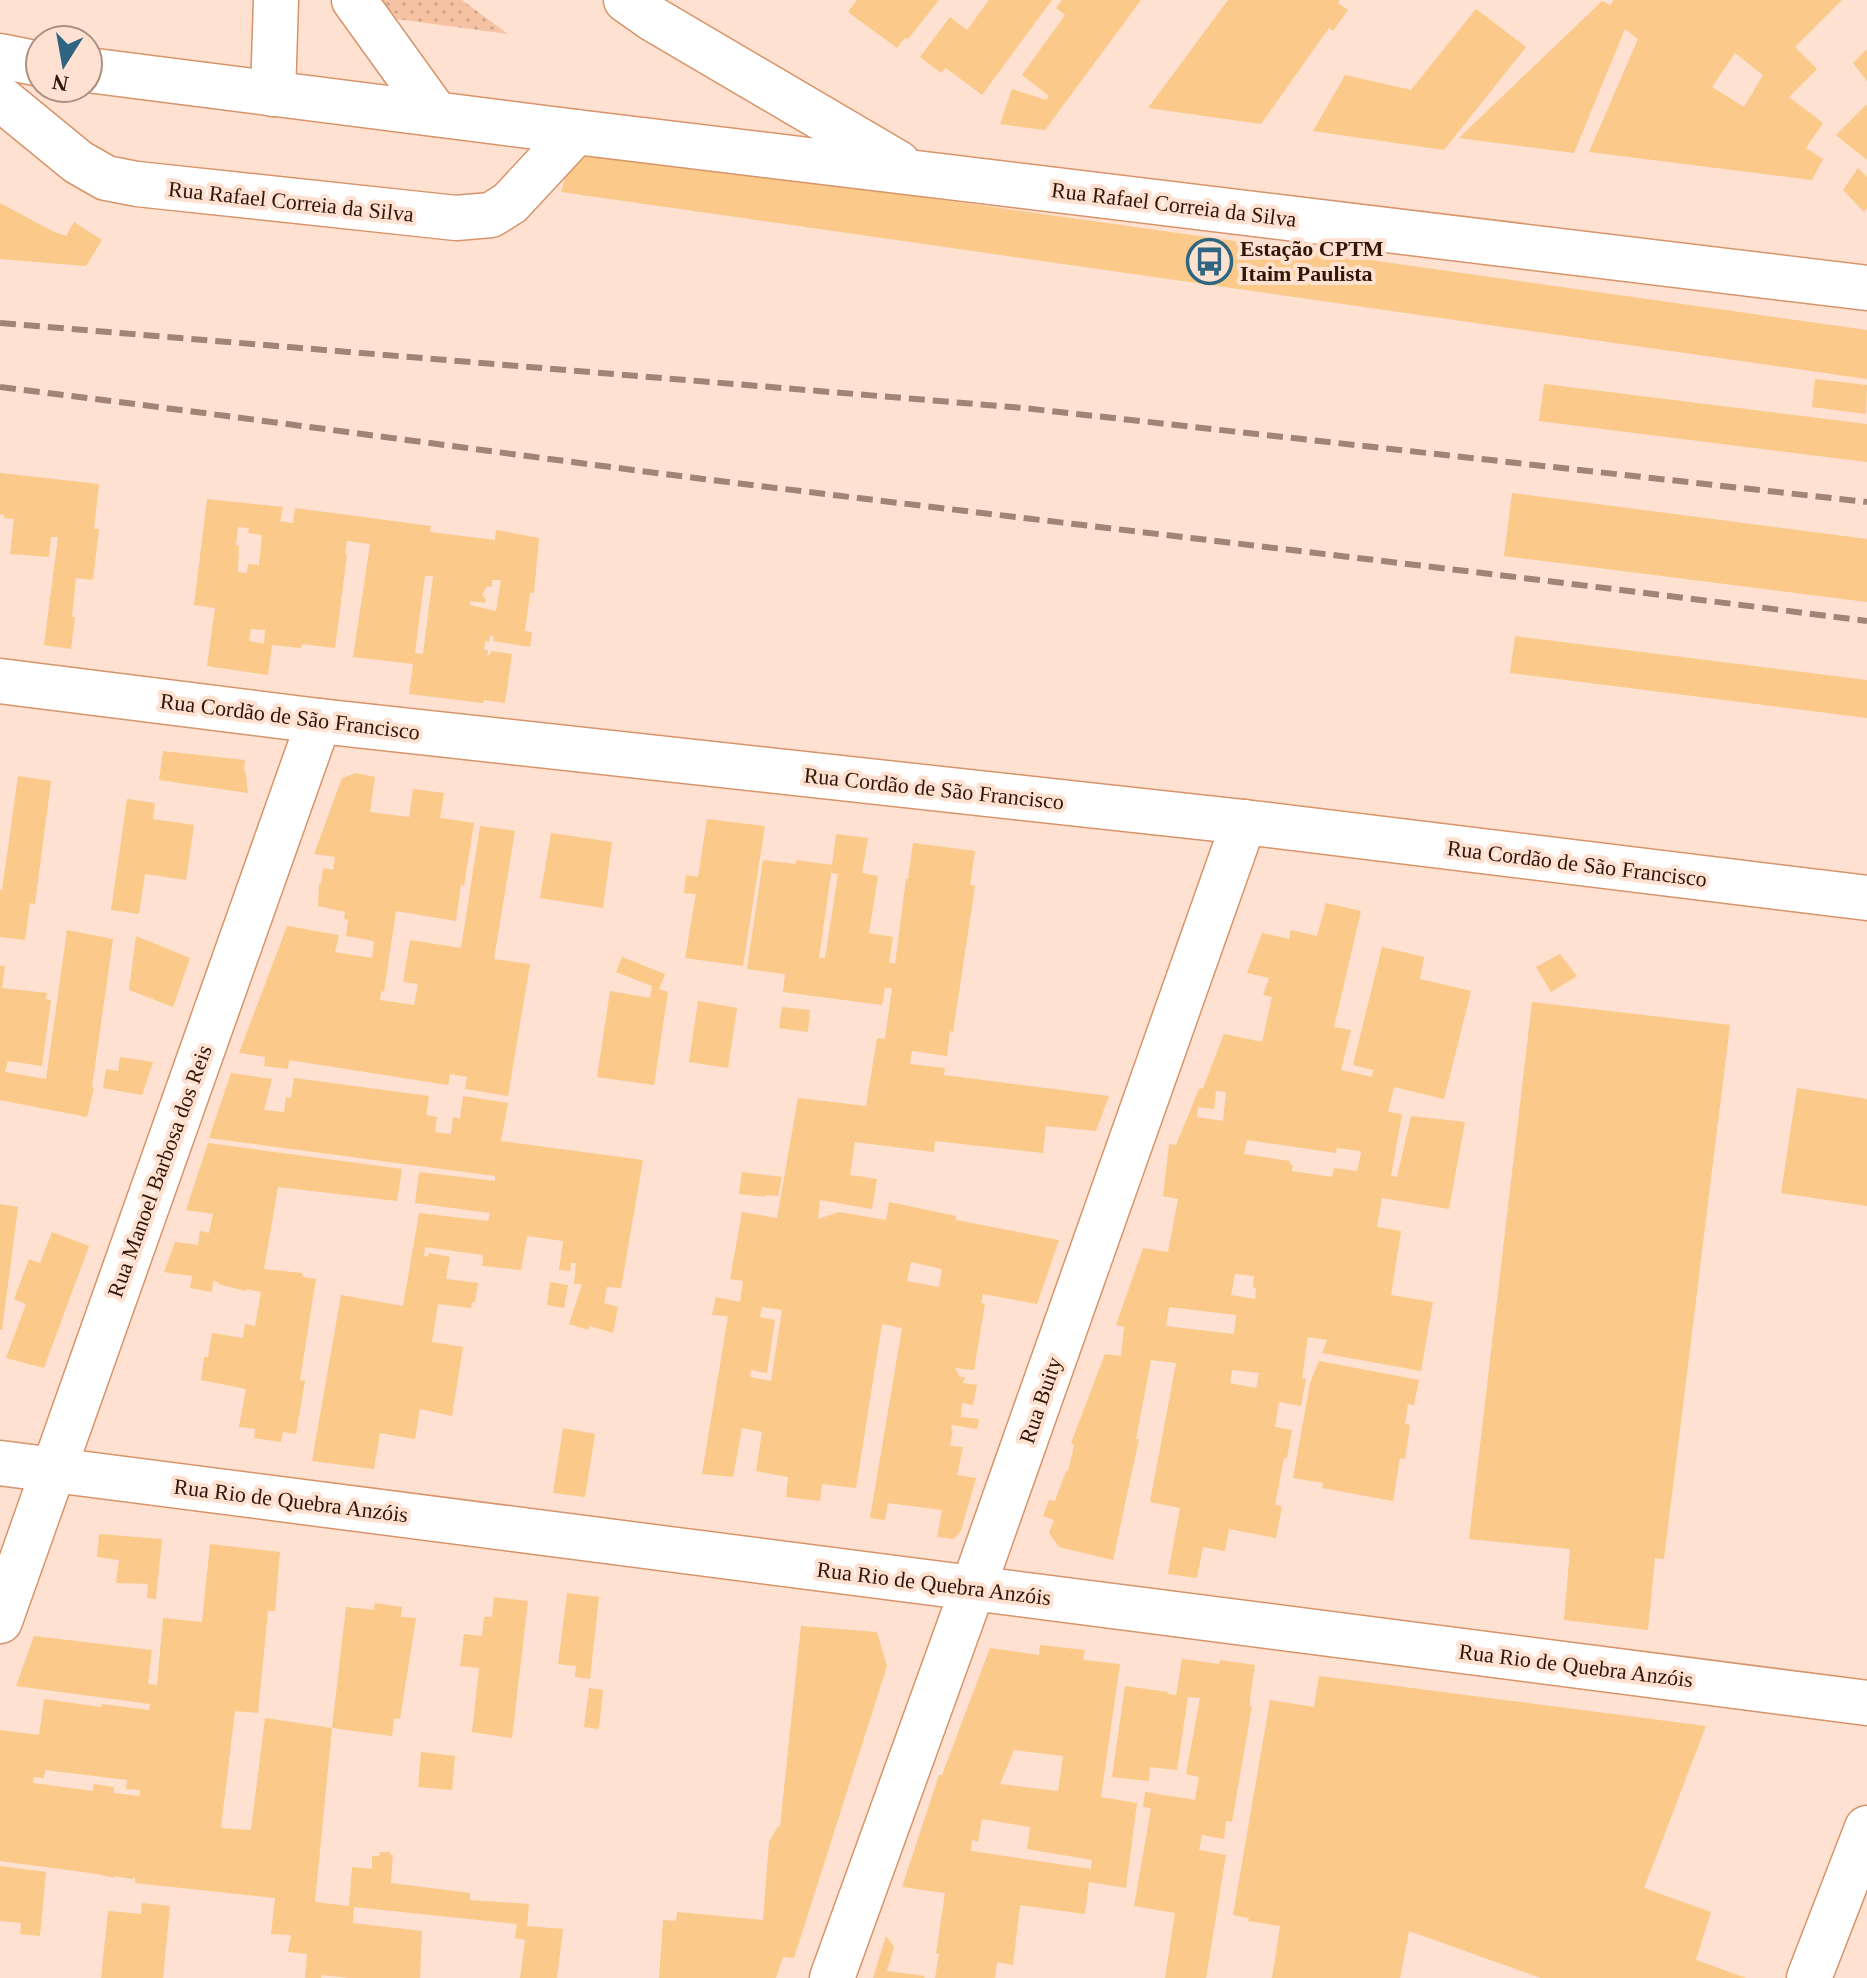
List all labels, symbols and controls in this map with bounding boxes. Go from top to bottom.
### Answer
north arrow [24,24,104,104]
text: N [50,69,70,97]
street label: Rua Rafael Correia da Silva [167,176,415,227]
street label: Rua Rafael Correia da Silva [1050,177,1298,232]
place label: Estação CPTM Itaim Paulista [1240,236,1384,286]
bus stop icon: Estação CPTM Itaim Paulista [1185,237,1233,285]
street label: Rua Cordão de São Francisco [159,688,421,745]
street label: Rua Cordão de São Francisco [803,762,1065,815]
street label: Rua Cordão de São Francisco [1446,835,1708,892]
street label: Rua Manoel Barbosa dos Reis [102,1042,217,1301]
street label: Rua Buity [1014,1354,1067,1447]
street label: Rua Rio de Quebra Anzóis [172,1474,410,1527]
street label: Rua Rio de Quebra Anzóis [815,1557,1053,1610]
street label: Rua Rio de Quebra Anzóis [1457,1639,1695,1692]

